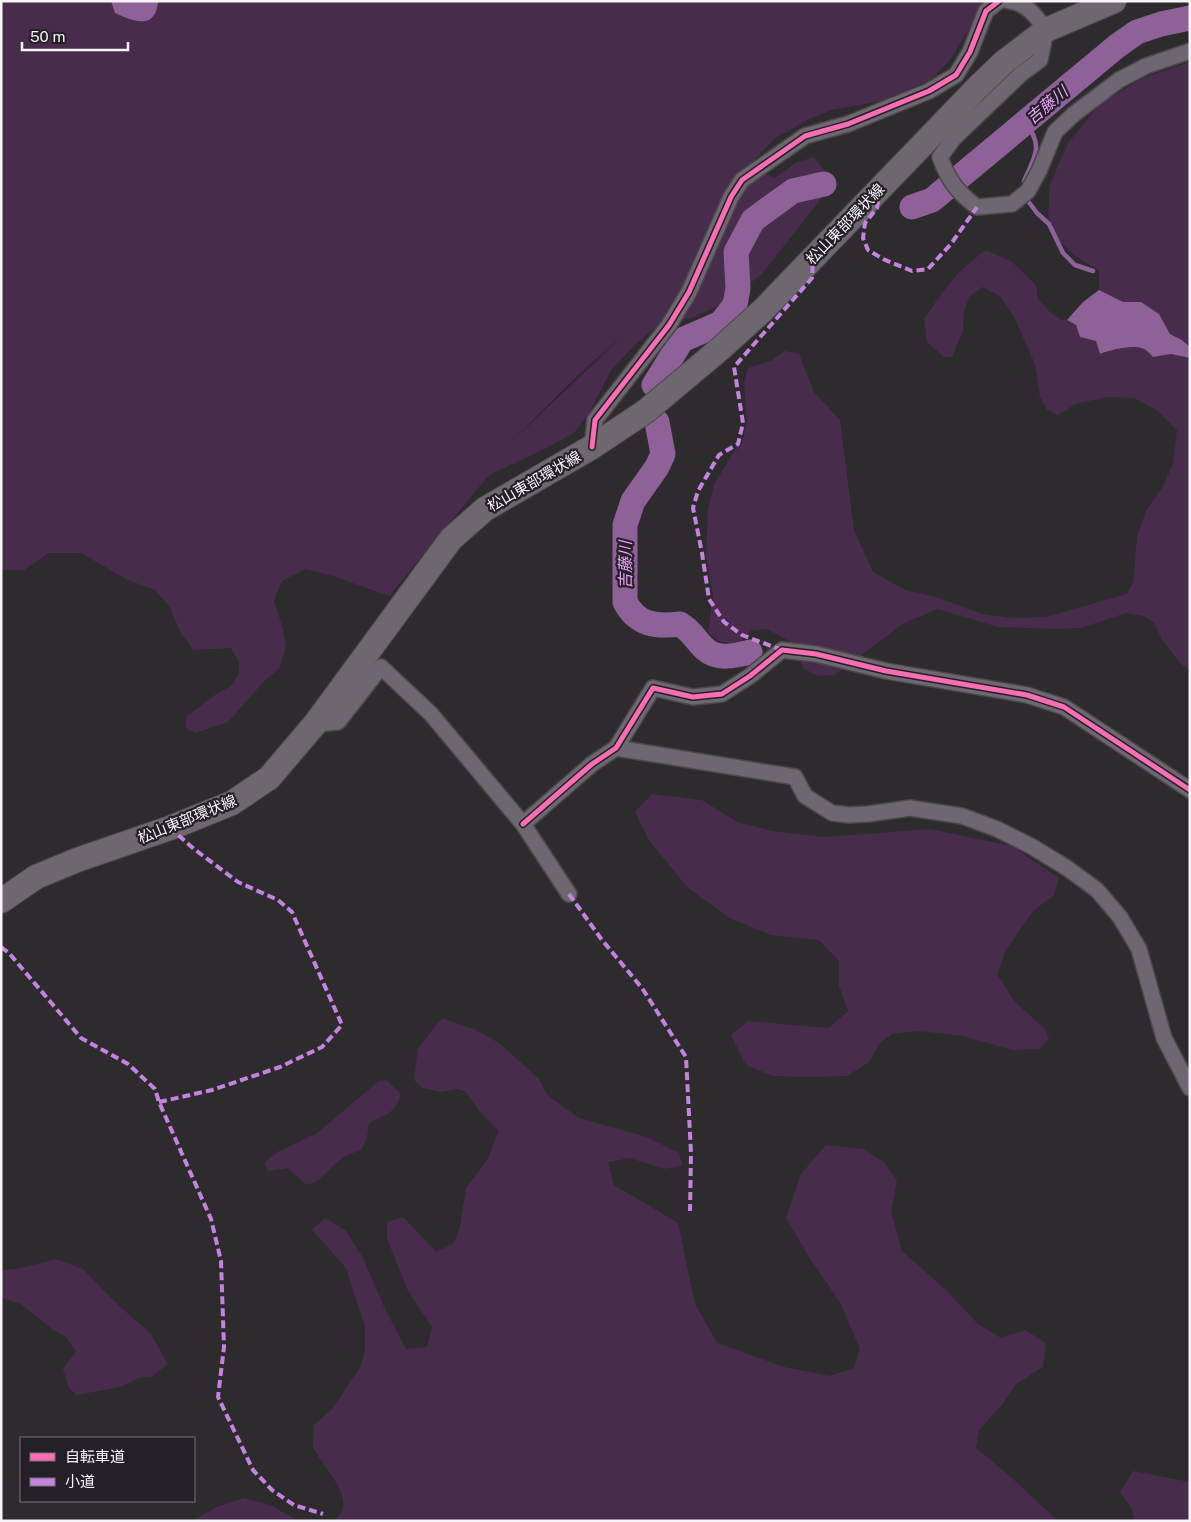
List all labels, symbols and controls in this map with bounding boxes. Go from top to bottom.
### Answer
scale bar [22,20,129,52]
text: 50 m [30,28,65,45]
water label: 吉藤川 [1023,81,1073,128]
street label: 松山東部環状線 [802,180,888,268]
street label: 松山東部環状線 [484,447,584,515]
water label: 吉藤川 [616,539,635,589]
street label: 松山東部環状線 [135,791,239,847]
legend [20,1437,195,1502]
text: 自転車道 [65,1448,125,1465]
text: 小道 [65,1473,95,1490]

